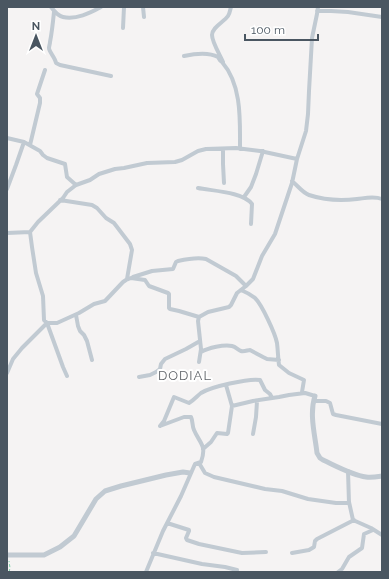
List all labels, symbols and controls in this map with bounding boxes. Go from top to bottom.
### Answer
north arrow [16,16,56,56]
scale bar [245,16,318,42]
text: N [32,20,40,33]
text: 100 m [251,23,285,37]
district label: DODIAL [158,368,212,383]

